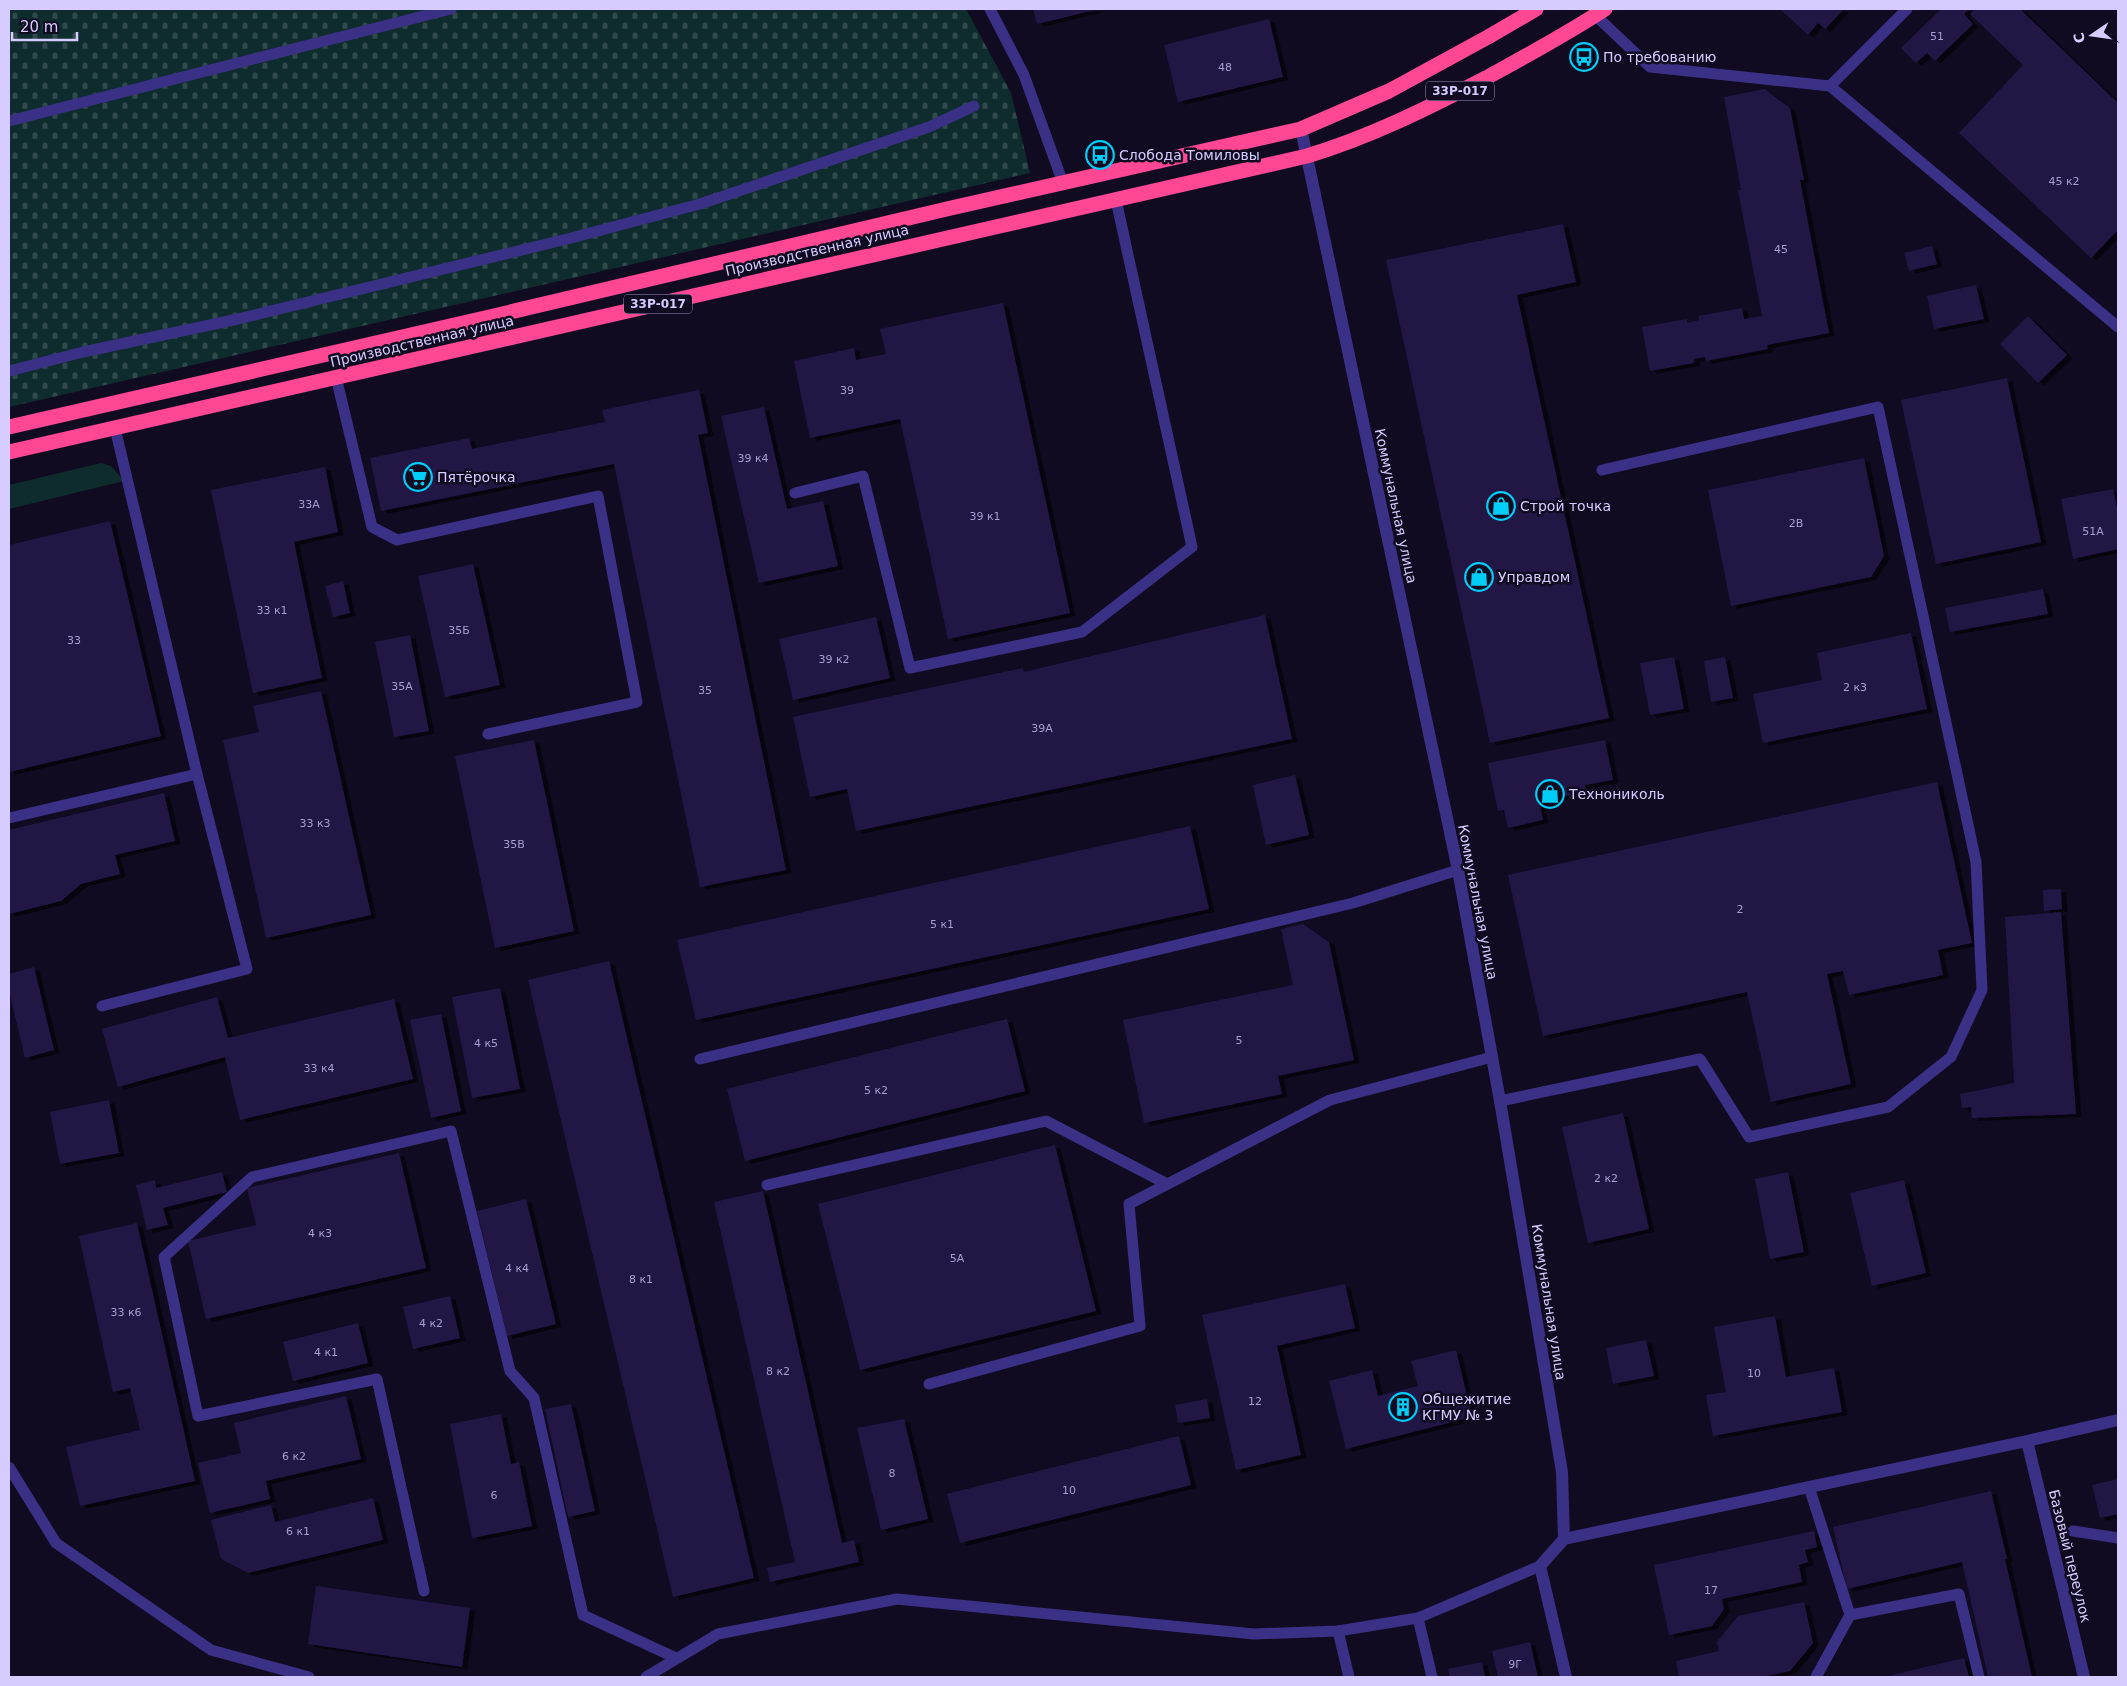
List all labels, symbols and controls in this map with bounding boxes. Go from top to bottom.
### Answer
scale bar [12,10,78,42]
north arrow [2067,10,2117,60]
text: 20 m [20,18,58,36]
house number: 51 [1930,30,1944,43]
text: С [2070,31,2088,45]
bus stop icon: По требованию [1569,42,1599,72]
place label: По требованию [1603,49,1716,65]
house number: 48 [1218,61,1232,74]
road number: 33Р-017 [1426,82,1494,100]
bus stop icon: Слобода Томиловы [1085,140,1115,170]
place label: Слобода Томиловы [1119,147,1260,163]
house number: 45 к2 [2048,175,2080,188]
street label: Производственная улица [724,221,910,279]
house number: 45 [1774,243,1788,256]
road number: 33Р-017 [624,294,692,314]
street label: Производственная улица [329,312,515,370]
house number: 39 [840,384,854,397]
street label: Коммунальная улица [1372,427,1420,585]
house number: 39 к4 [737,452,769,465]
supermarket icon: Пятёрочка [403,462,433,492]
place label: Пятёрочка [437,469,515,485]
shop icon: Строй точка [1486,491,1516,521]
house number: 33А [298,498,320,511]
place label: Строй точка [1520,498,1611,514]
house number: 39 к1 [969,510,1001,523]
house number: 2В [1789,517,1803,530]
house number: 51А [2082,525,2104,538]
shop icon: Управдом [1464,562,1494,592]
place label: Управдом [1498,569,1570,585]
house number: 33 к1 [256,604,288,617]
house number: 35Б [448,624,470,637]
house number: 33 [67,634,81,647]
house number: 39 к2 [818,653,850,666]
house number: 35А [391,680,413,693]
house number: 2 к3 [1843,681,1867,694]
house number: 35 [698,684,712,697]
house number: 39А [1031,722,1053,735]
shop icon: Технониколь [1535,779,1565,809]
place label: Технониколь [1568,786,1665,802]
house number: 33 к3 [299,817,331,830]
street label: Коммунальная улица [1455,823,1501,981]
house number: 35В [503,838,525,851]
house number: 2 [1737,903,1744,916]
house number: 5 к1 [930,918,954,931]
house number: 5 [1236,1034,1243,1047]
house number: 4 к5 [474,1037,498,1050]
house number: 33 к4 [303,1062,335,1075]
house number: 5 к2 [864,1084,888,1097]
house number: 2 к2 [1594,1172,1618,1185]
street label: Коммунальная улица [1529,1223,1569,1381]
house number: 4 к3 [308,1227,332,1240]
house number: 5А [950,1252,965,1265]
house number: 4 к4 [505,1262,529,1275]
house number: 8 к1 [629,1273,653,1286]
house number: 33 к6 [110,1306,142,1319]
house number: 4 к2 [419,1317,443,1330]
house number: 4 к1 [314,1346,338,1359]
house number: 8 к2 [766,1365,790,1378]
house number: 10 [1747,1367,1761,1380]
place label: Общежитие КГМУ № 3 [1422,1391,1511,1423]
building icon: Общежитие КГМУ № 3 [1388,1392,1418,1422]
house number: 12 [1248,1395,1262,1408]
house number: 6 к2 [282,1450,306,1463]
house number: 8 [889,1467,896,1480]
house number: 10 [1062,1484,1076,1497]
street label: Базовый переулок [2046,1488,2094,1624]
house number: 6 [491,1489,498,1502]
house number: 6 к1 [286,1525,310,1538]
house number: 17 [1704,1584,1718,1597]
house number: 9Г [1508,1658,1522,1671]

